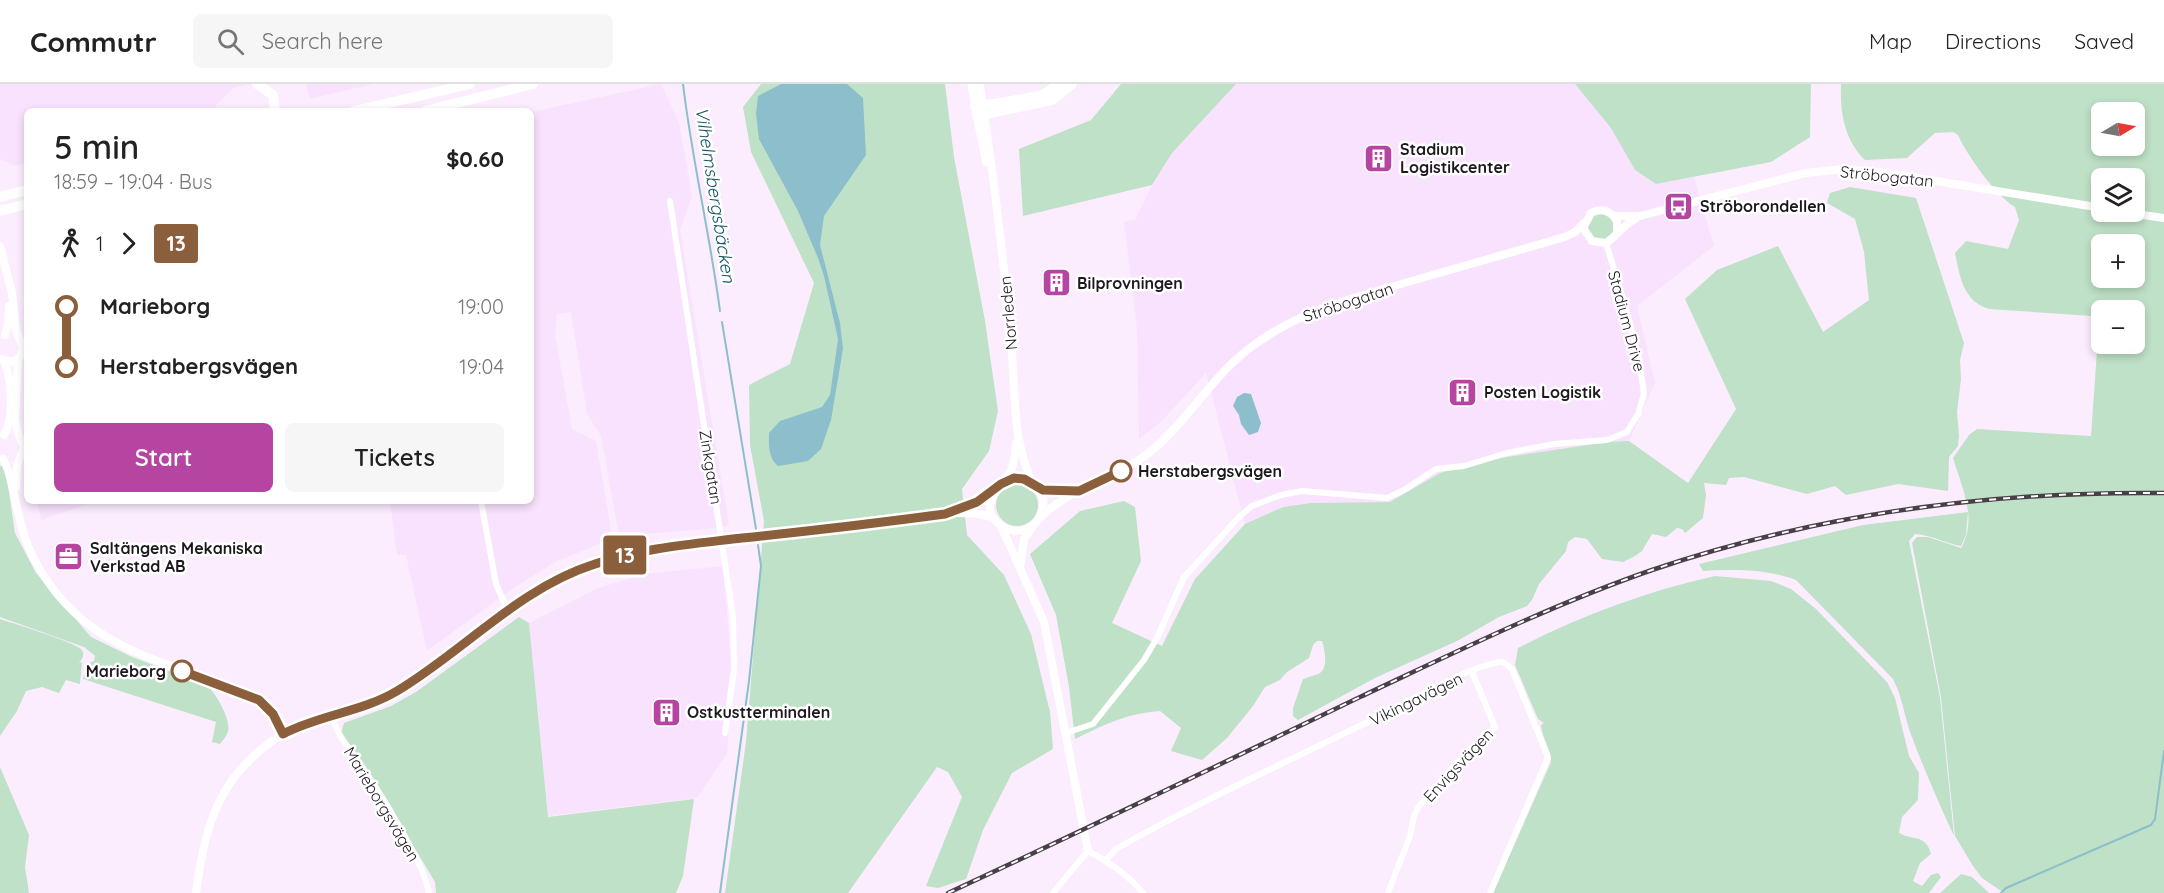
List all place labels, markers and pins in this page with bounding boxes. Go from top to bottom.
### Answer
place label: Stadium Logistikcenter [1400,139,1510,177]
building icon: Stadium Logistikcenter [1363,142,1395,174]
bus stop icon: Ströborondellen [1663,190,1695,222]
place label: Ströborondellen [1700,196,1826,216]
building icon: Bilprovningen [1040,267,1072,299]
place label: Bilprovningen [1077,273,1183,293]
building icon: Posten Logistik [1447,376,1479,408]
place label: Posten Logistik [1484,382,1601,402]
marker: Herstabergsvägen [1110,460,1132,482]
place label: Herstabergsvägen [1138,461,1282,481]
place label: Saltängens Mekaniska Verkstad AB [90,538,263,576]
office icon: Saltängens Mekaniska Verkstad AB [53,541,85,573]
marker: Marieborg [171,660,193,682]
place label: Marieborg [86,661,166,681]
building icon: Ostkustterminalen [650,696,682,728]
place label: Ostkustterminalen [687,702,830,722]

